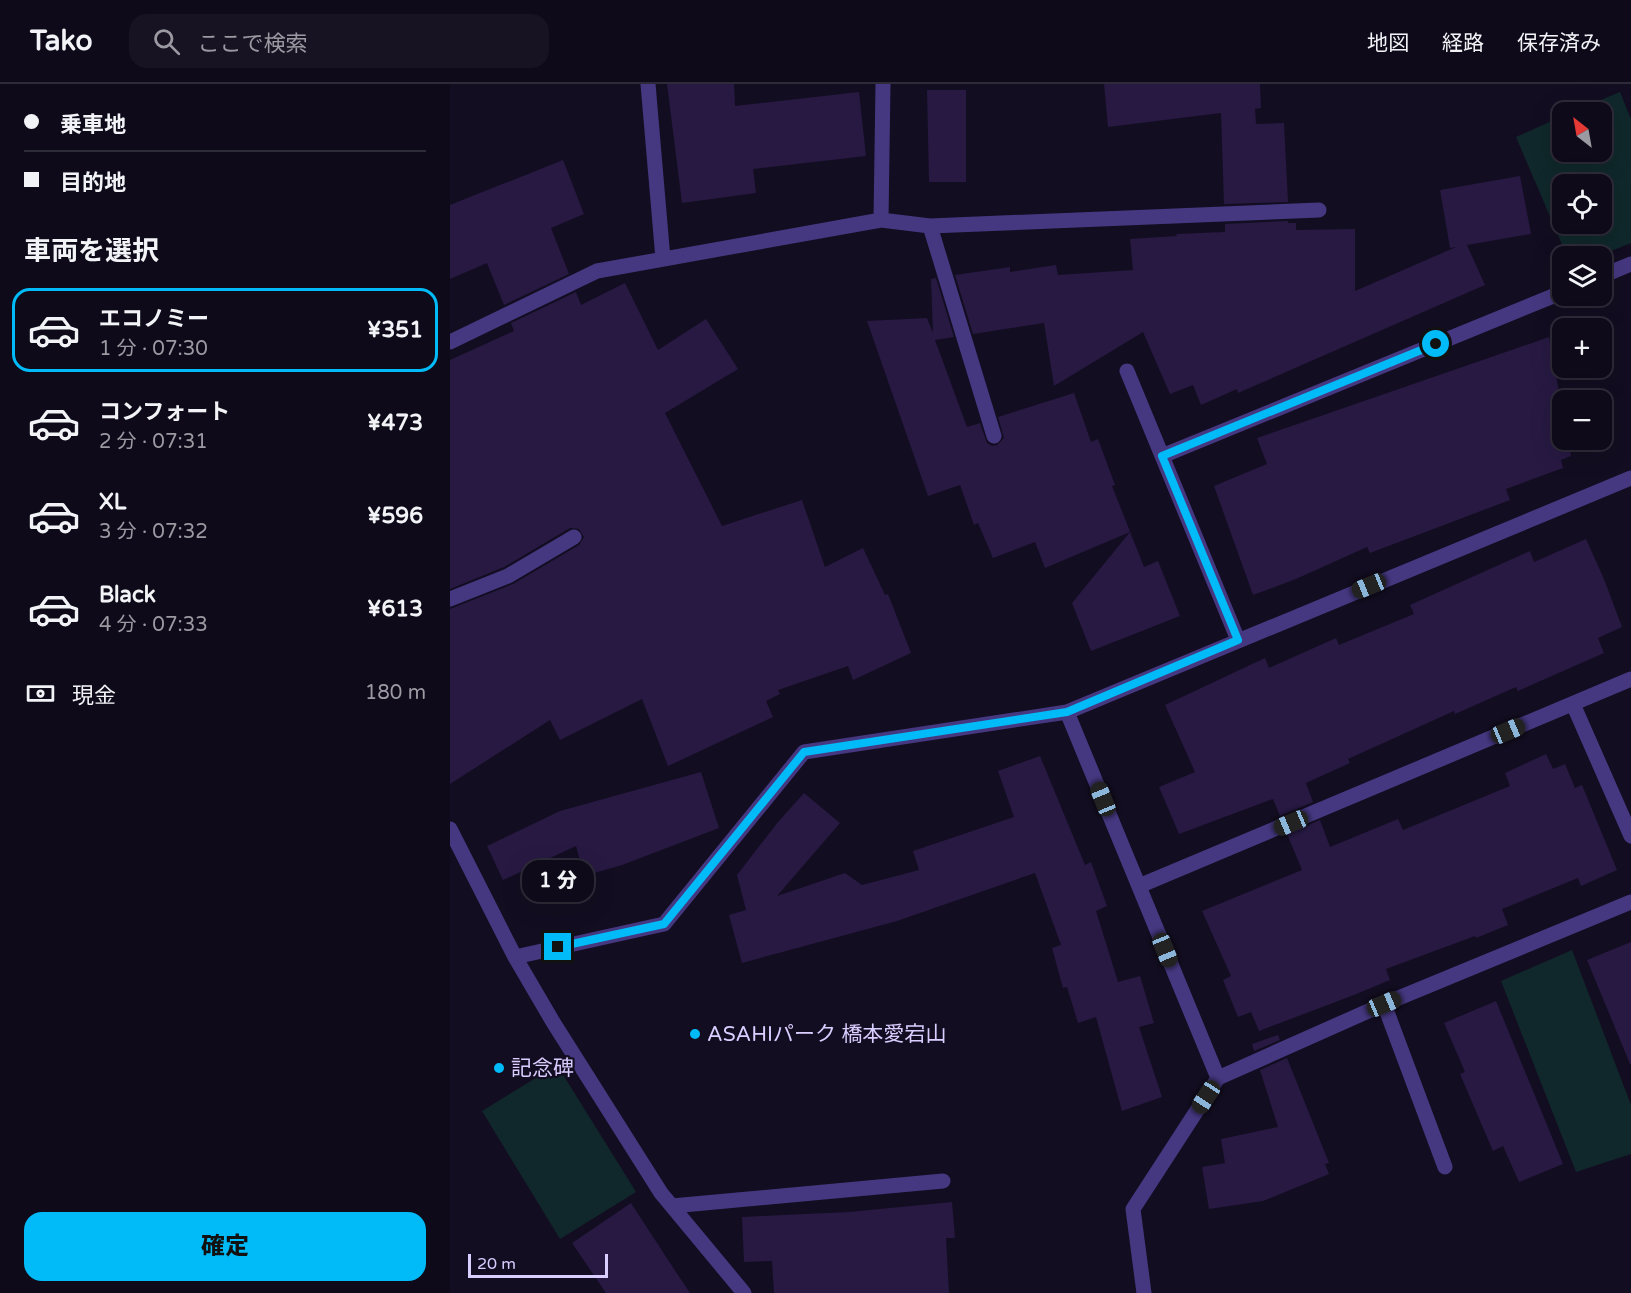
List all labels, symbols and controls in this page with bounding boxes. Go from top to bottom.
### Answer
search box [129,14,549,68]
text: Tako [30,24,93,58]
icon: search [150,25,183,58]
text: ここで検索 [198,31,308,57]
text: 地図 [1367,31,1409,56]
text: 経路 [1442,31,1484,56]
text: 保存済み [1517,31,1601,56]
north arrow [1552,102,1612,162]
map controls [1552,102,1612,450]
text: 乗車地 [60,112,126,138]
text: 目的地 [60,170,126,196]
button: locate [1552,174,1612,234]
text: 車両を選択 [24,235,159,268]
button: layers [1552,246,1612,306]
icon: car [27,303,81,357]
text: エコノミー [99,306,209,332]
text: ¥351 [367,317,423,343]
button: + [1552,318,1612,378]
route start [1422,330,1449,357]
text: 1 分 · 07:30 [99,337,208,361]
button: − [1552,390,1612,450]
icon: car [27,396,81,450]
text: コンフォート [99,399,230,425]
text: ¥473 [367,410,423,436]
text: 2 分 · 07:31 [99,430,208,454]
icon: car [27,489,81,543]
text: XL [99,489,126,515]
text: ¥596 [367,503,423,529]
text: 3 分 · 07:32 [99,520,208,544]
car [1349,571,1389,601]
icon: car [27,582,81,636]
text: Black [99,582,156,608]
text: ¥613 [367,596,423,622]
text: 4 分 · 07:33 [99,613,208,637]
icon: cash [24,677,57,710]
text: 180 m [365,681,426,705]
text: 現金 [72,683,116,709]
car [1488,716,1528,746]
car [1088,779,1118,819]
car [1271,808,1311,838]
callout: 1 分 [522,860,594,902]
text: 1 分 [539,869,577,893]
car [1150,930,1180,970]
route end [544,933,571,960]
car [1364,989,1404,1019]
place label: ASAHIパーク 橋本愛宕山 [707,1022,947,1047]
marker: ASAHIパーク 橋本愛宕山 [688,1027,702,1041]
place label: 記念碑 [511,1056,574,1081]
marker: 記念碑 [492,1061,506,1075]
car [1189,1077,1223,1117]
button: 確定 [24,1212,426,1281]
scale bar [468,1251,608,1278]
text: 20 m [477,1254,516,1274]

